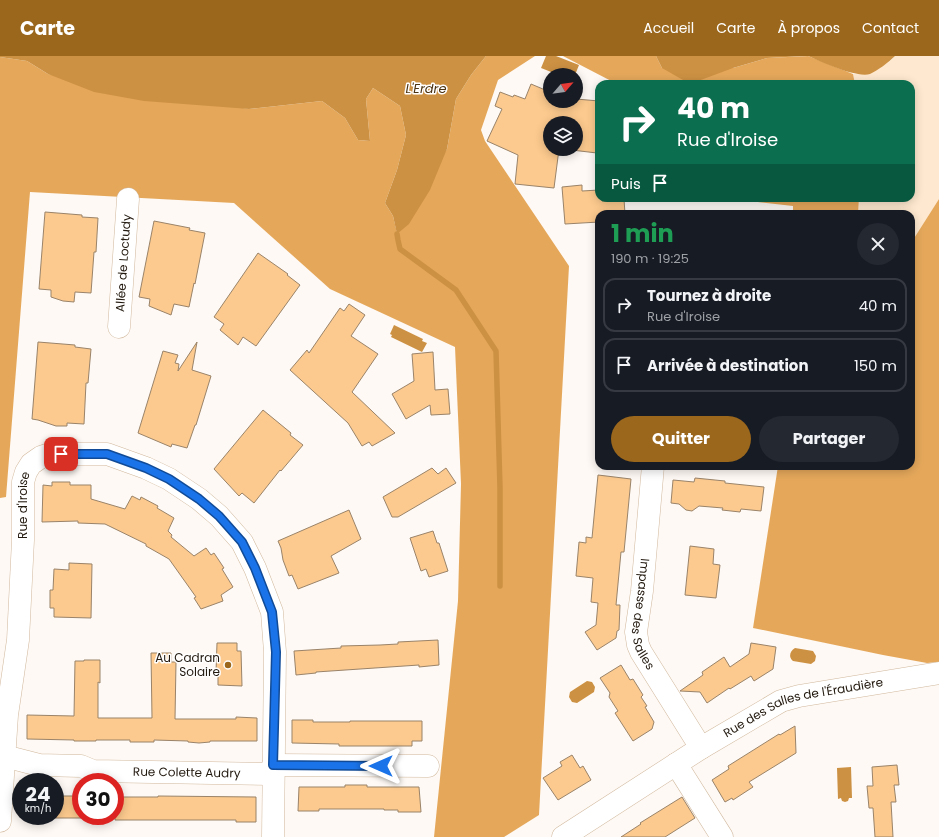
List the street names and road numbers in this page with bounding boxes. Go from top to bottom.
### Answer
street label: Allée de Loctudy [111,213,135,313]
street label: Rue d'Iroise [13,469,34,539]
street label: Impasse des Salles [628,558,659,673]
street label: Rue des Salles de l'Éraudière [720,673,884,741]
street label: Rue Colette Audry [133,763,241,781]

